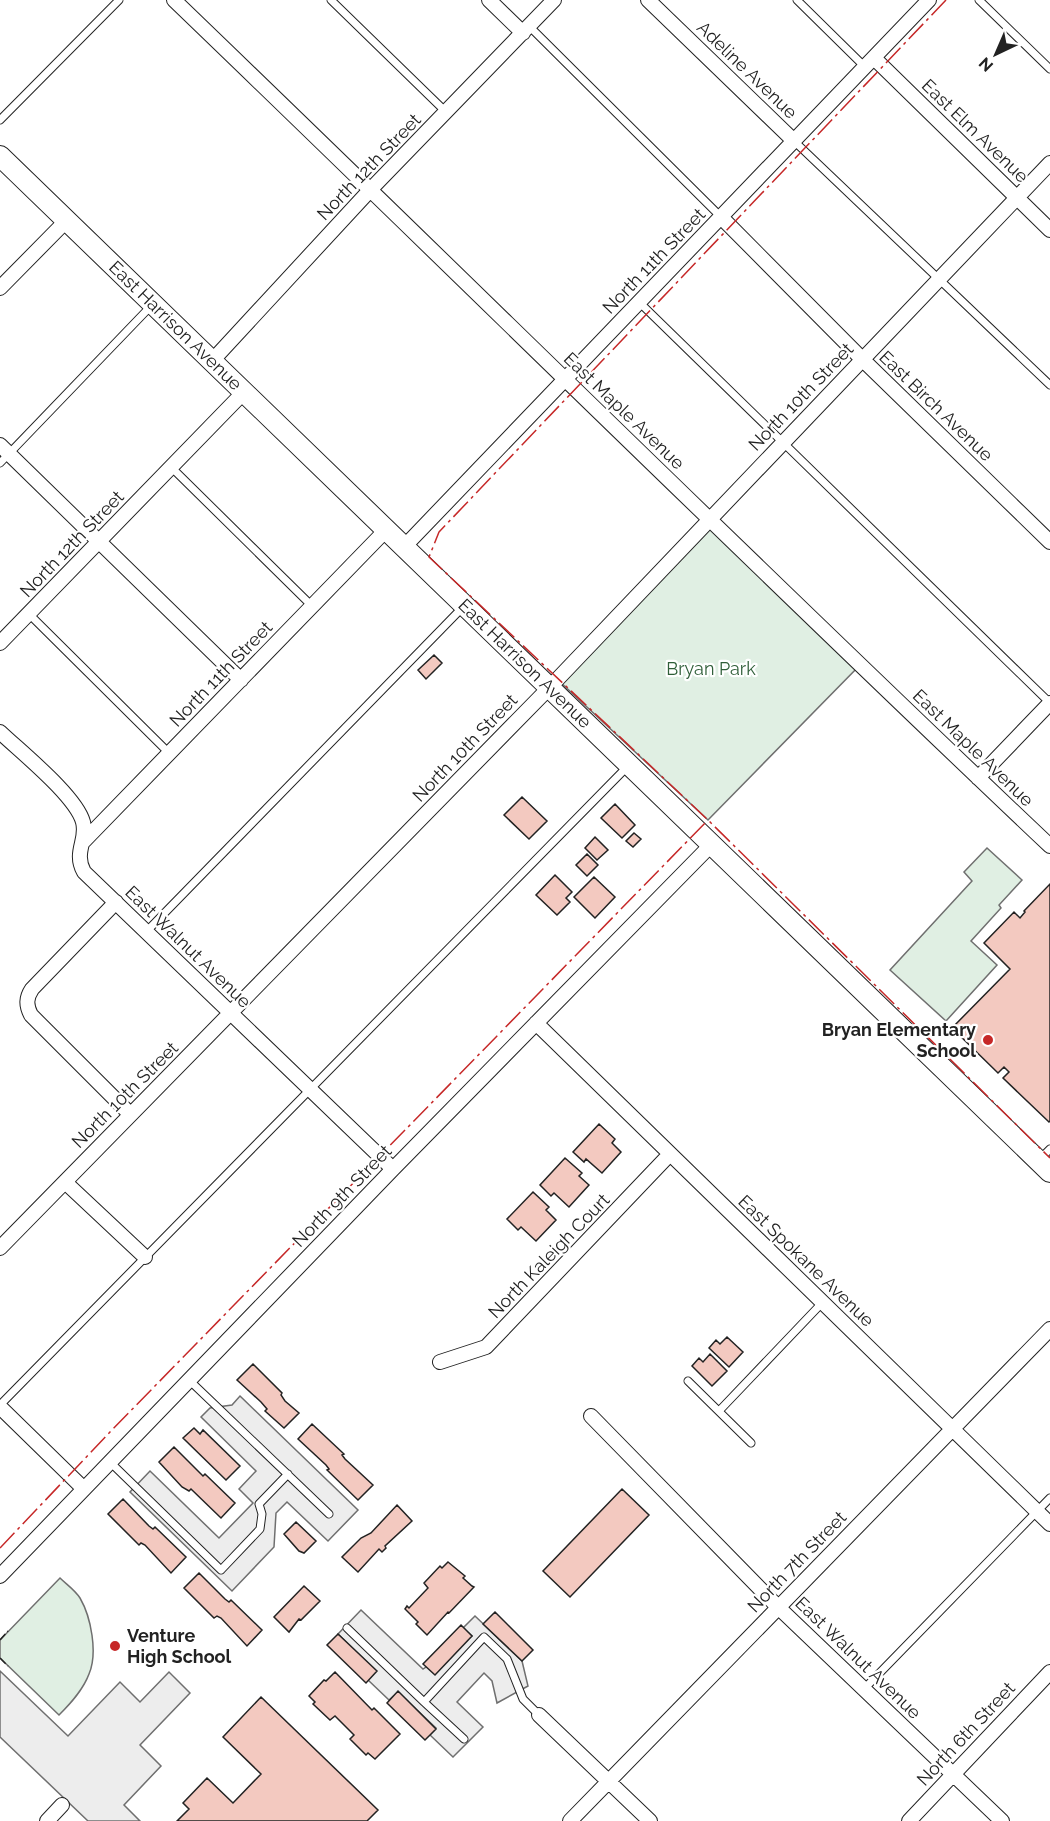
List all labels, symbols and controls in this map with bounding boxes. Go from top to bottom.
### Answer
street label: Adeline Avenue [693,17,802,123]
north arrow [966,24,1026,84]
text: N [975,53,997,76]
street label: East Elm Avenue [918,75,1033,187]
street label: North 12th Street [312,109,425,224]
street label: North 11th Street [598,204,709,318]
street label: East Harrison Avenue [105,256,247,395]
street label: North 10th Street [744,338,857,455]
street label: East Birch Avenue [875,346,998,465]
street label: East Maple Avenue [560,348,689,474]
street label: North 12th Street [15,486,128,601]
street label: East Harrison Avenue [454,594,596,733]
street label: North 11th Street [165,617,276,731]
park label: Bryan Park [666,658,756,679]
street label: East Maple Avenue [909,685,1038,811]
street label: North 10th Street [408,689,521,806]
street label: East Walnut Avenue [121,881,256,1012]
place label: Bryan Elementary School [822,1019,976,1061]
marker: Bryan Elementary School [981,1033,995,1047]
street label: North 10th Street [67,1037,182,1152]
street label: North 9th Street [288,1140,396,1251]
street label: North Kaleigh Court [484,1189,613,1322]
street label: East Spokane Avenue [734,1190,879,1331]
street label: North 7th Street [743,1507,850,1617]
street label: East Walnut Avenue [791,1592,926,1723]
place label: Venture High School [127,1625,231,1667]
marker: Venture High School [108,1639,122,1653]
street label: North 6th Street [912,1678,1019,1790]

